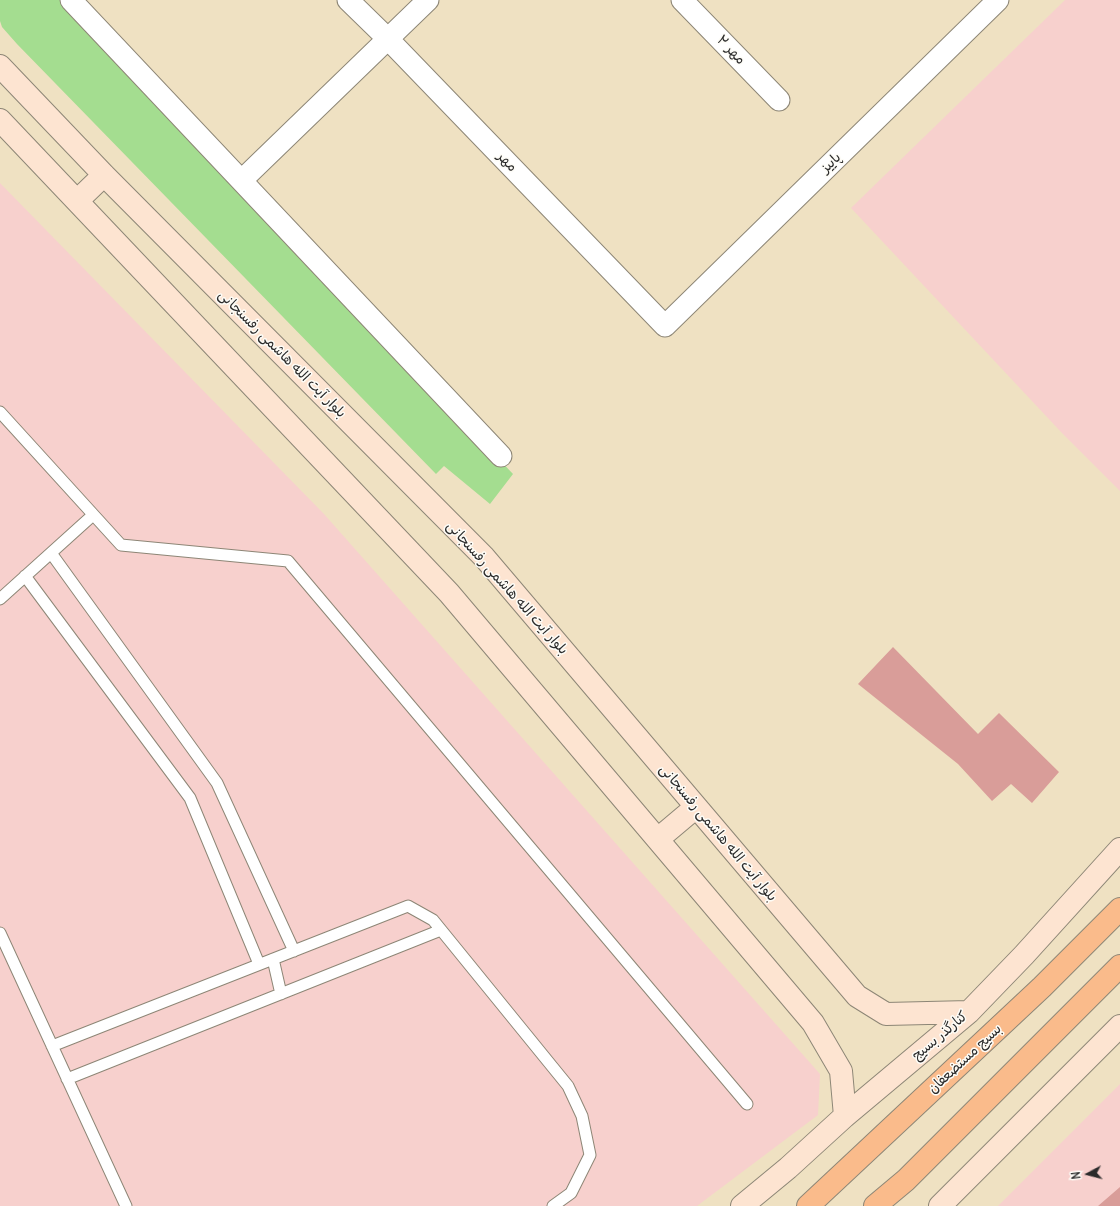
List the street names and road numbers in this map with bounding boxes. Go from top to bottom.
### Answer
street label: مهر ۲ [713,32,749,68]
street label: مهر [494,148,520,176]
street label: پاییز [817,149,845,177]
street label: بلوار آیت الله هاشمی رفسنجانی [215,287,349,421]
street label: بلوار آیت الله هاشمی رفسنجانی [443,518,571,658]
street label: بلوار آیت الله هاشمی رفسنجانی [656,761,780,905]
street label: کنارگذر بسیج [909,1008,971,1064]
street label: بسیج مستضعفان [925,1021,1005,1097]

